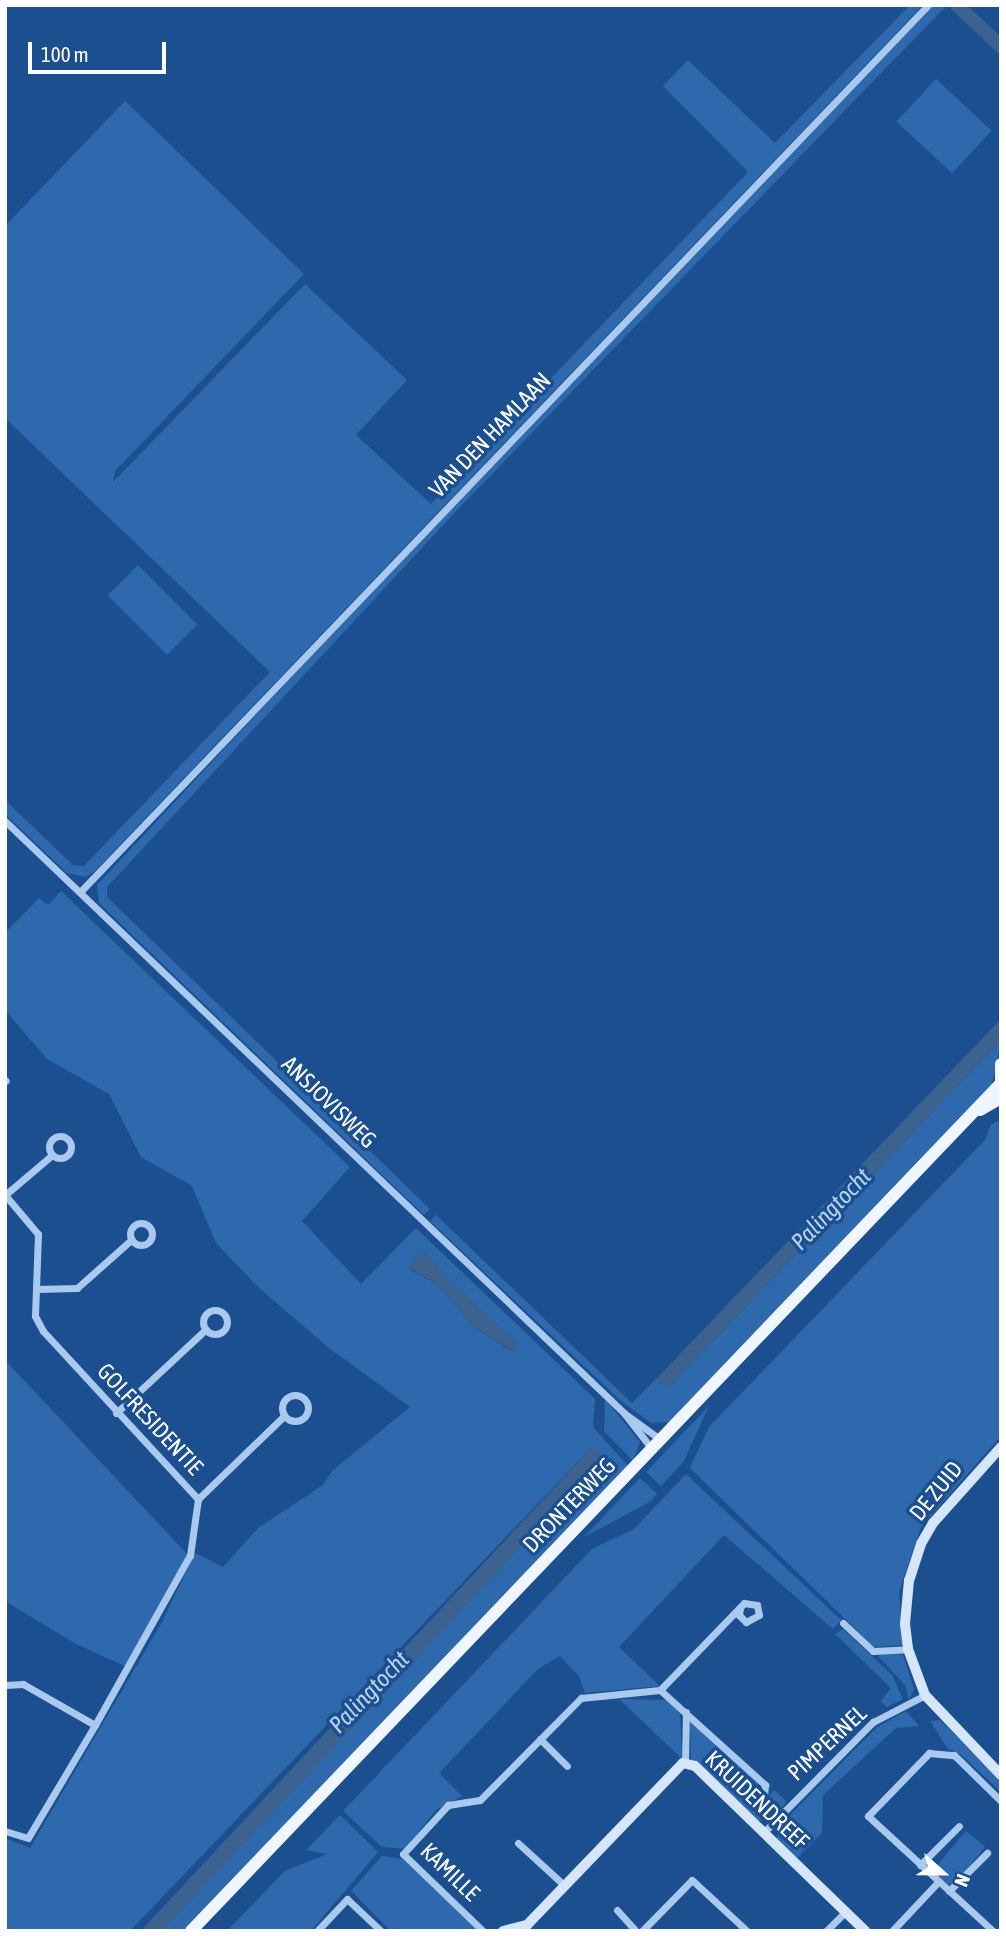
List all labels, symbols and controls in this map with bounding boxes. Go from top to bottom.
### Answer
scale bar [32,28,170,72]
text: 100 m [41,42,89,66]
street label: VAN DEN HAMLAAN [423,367,557,503]
street label: ANSJOVISWEG [276,1050,382,1154]
water label: Palingtocht [785,1162,877,1256]
street label: GOLFRESIDENTIE [91,1357,209,1481]
street label: DRONTERWEG [517,1452,621,1558]
street label: DE ZUID [904,1456,968,1526]
water label: Palingtocht [323,1645,415,1739]
street label: PIMPERNEL [782,1700,872,1786]
street label: KRUIDENDREEF [699,1745,815,1855]
street label: KAMILLE [415,1837,485,1907]
north arrow [908,1838,978,1908]
text: N [950,1871,975,1890]

